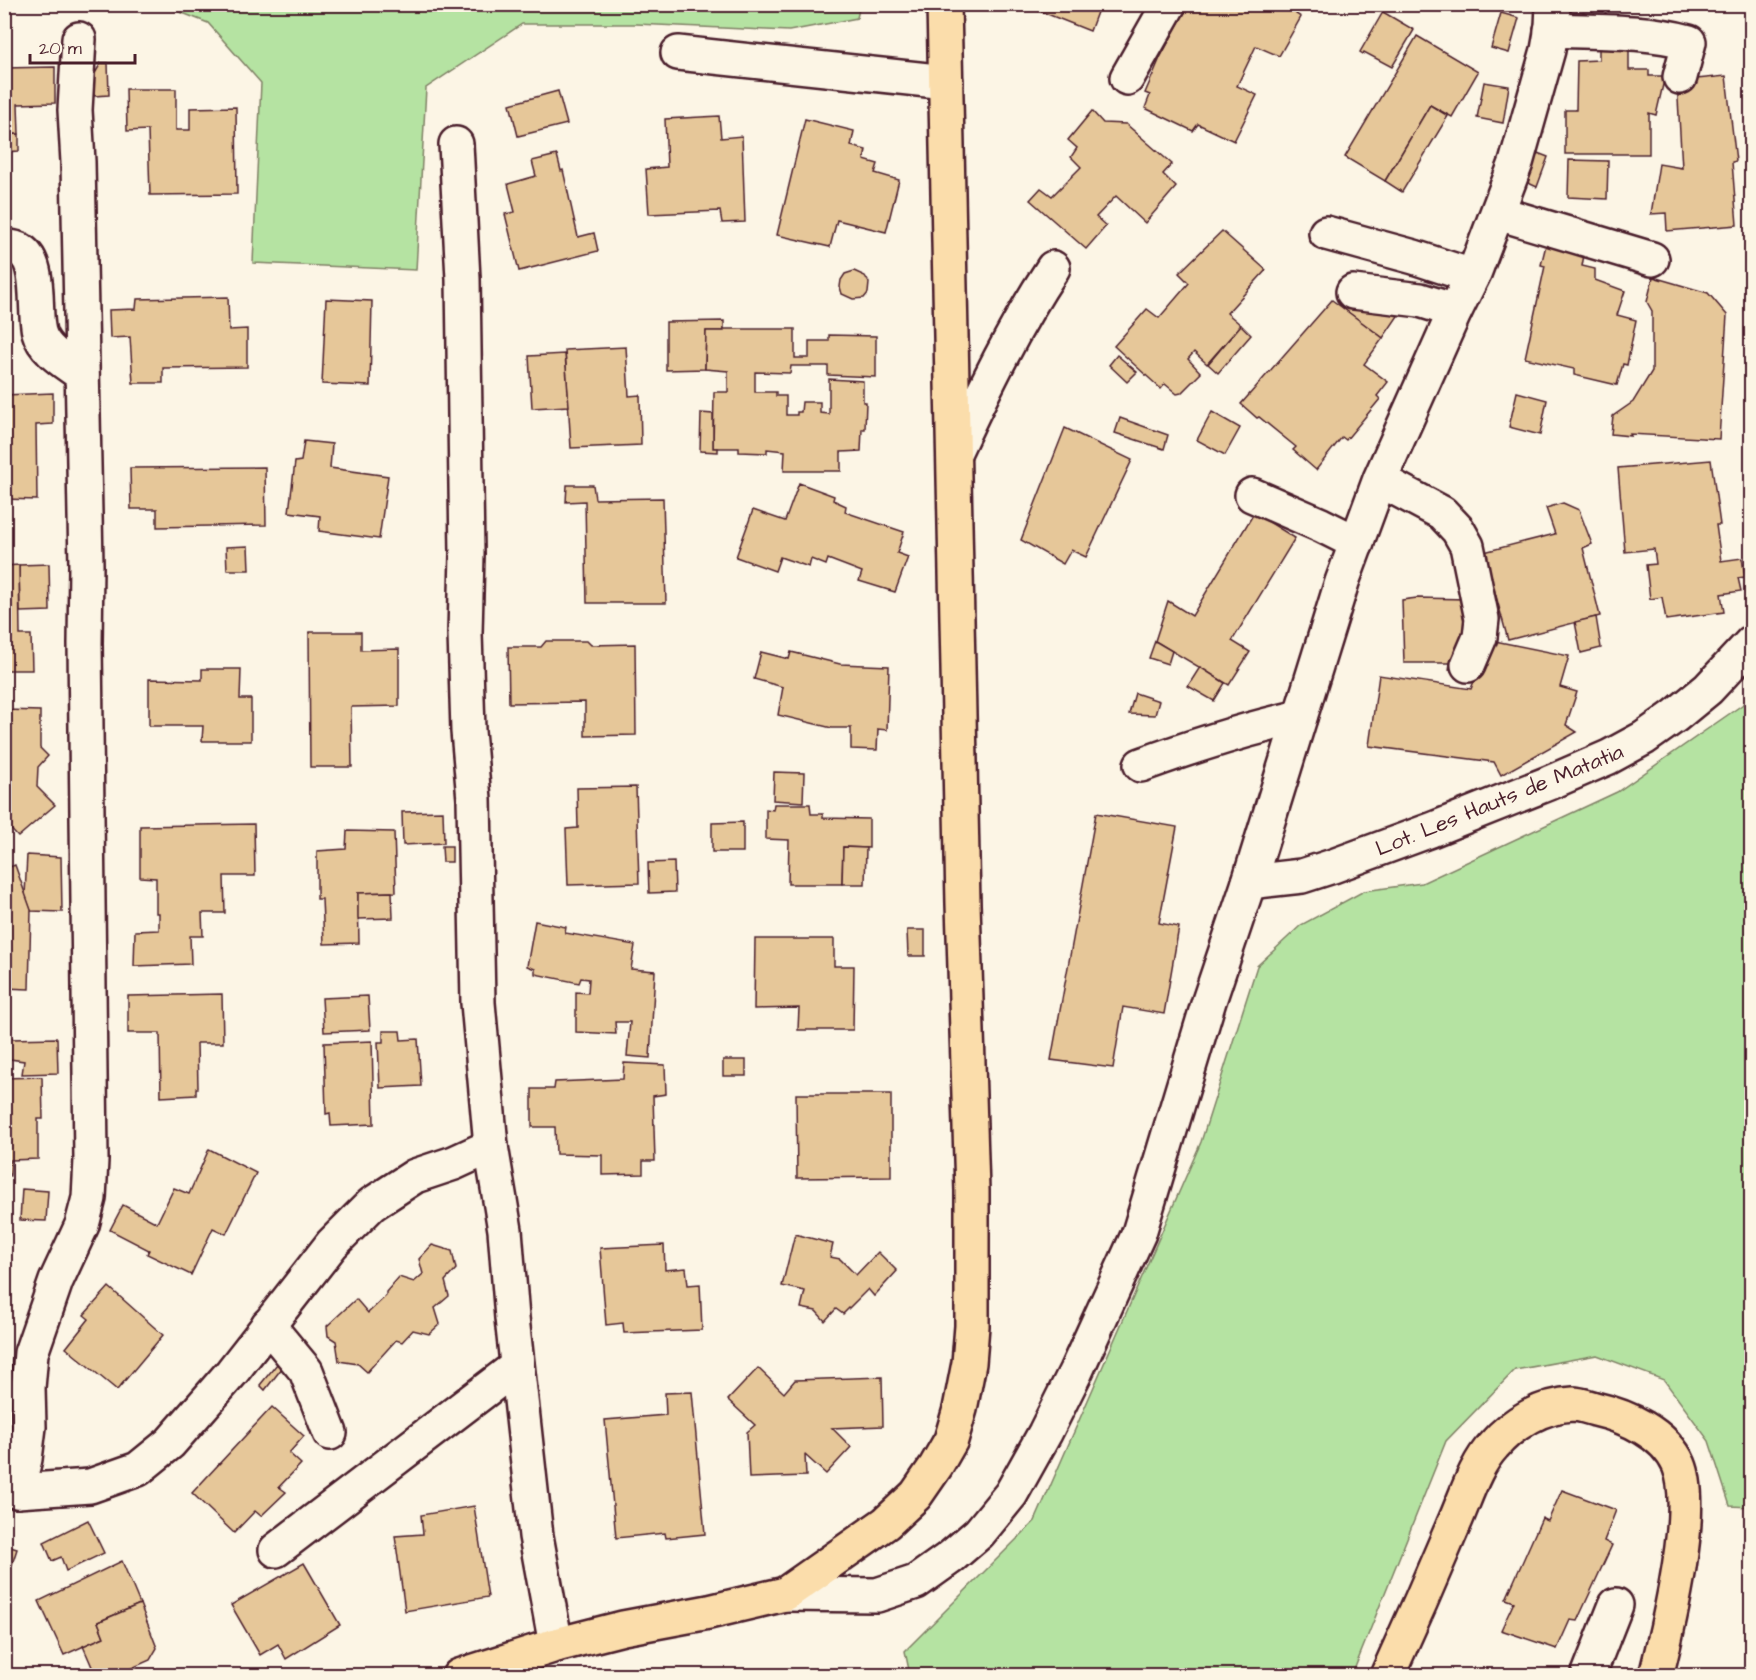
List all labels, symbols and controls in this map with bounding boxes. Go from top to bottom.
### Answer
scale bar [30,27,135,65]
text: 20 m [39,36,82,61]
street label: Lot. Les Hauts de Matatia [1371,736,1628,864]

